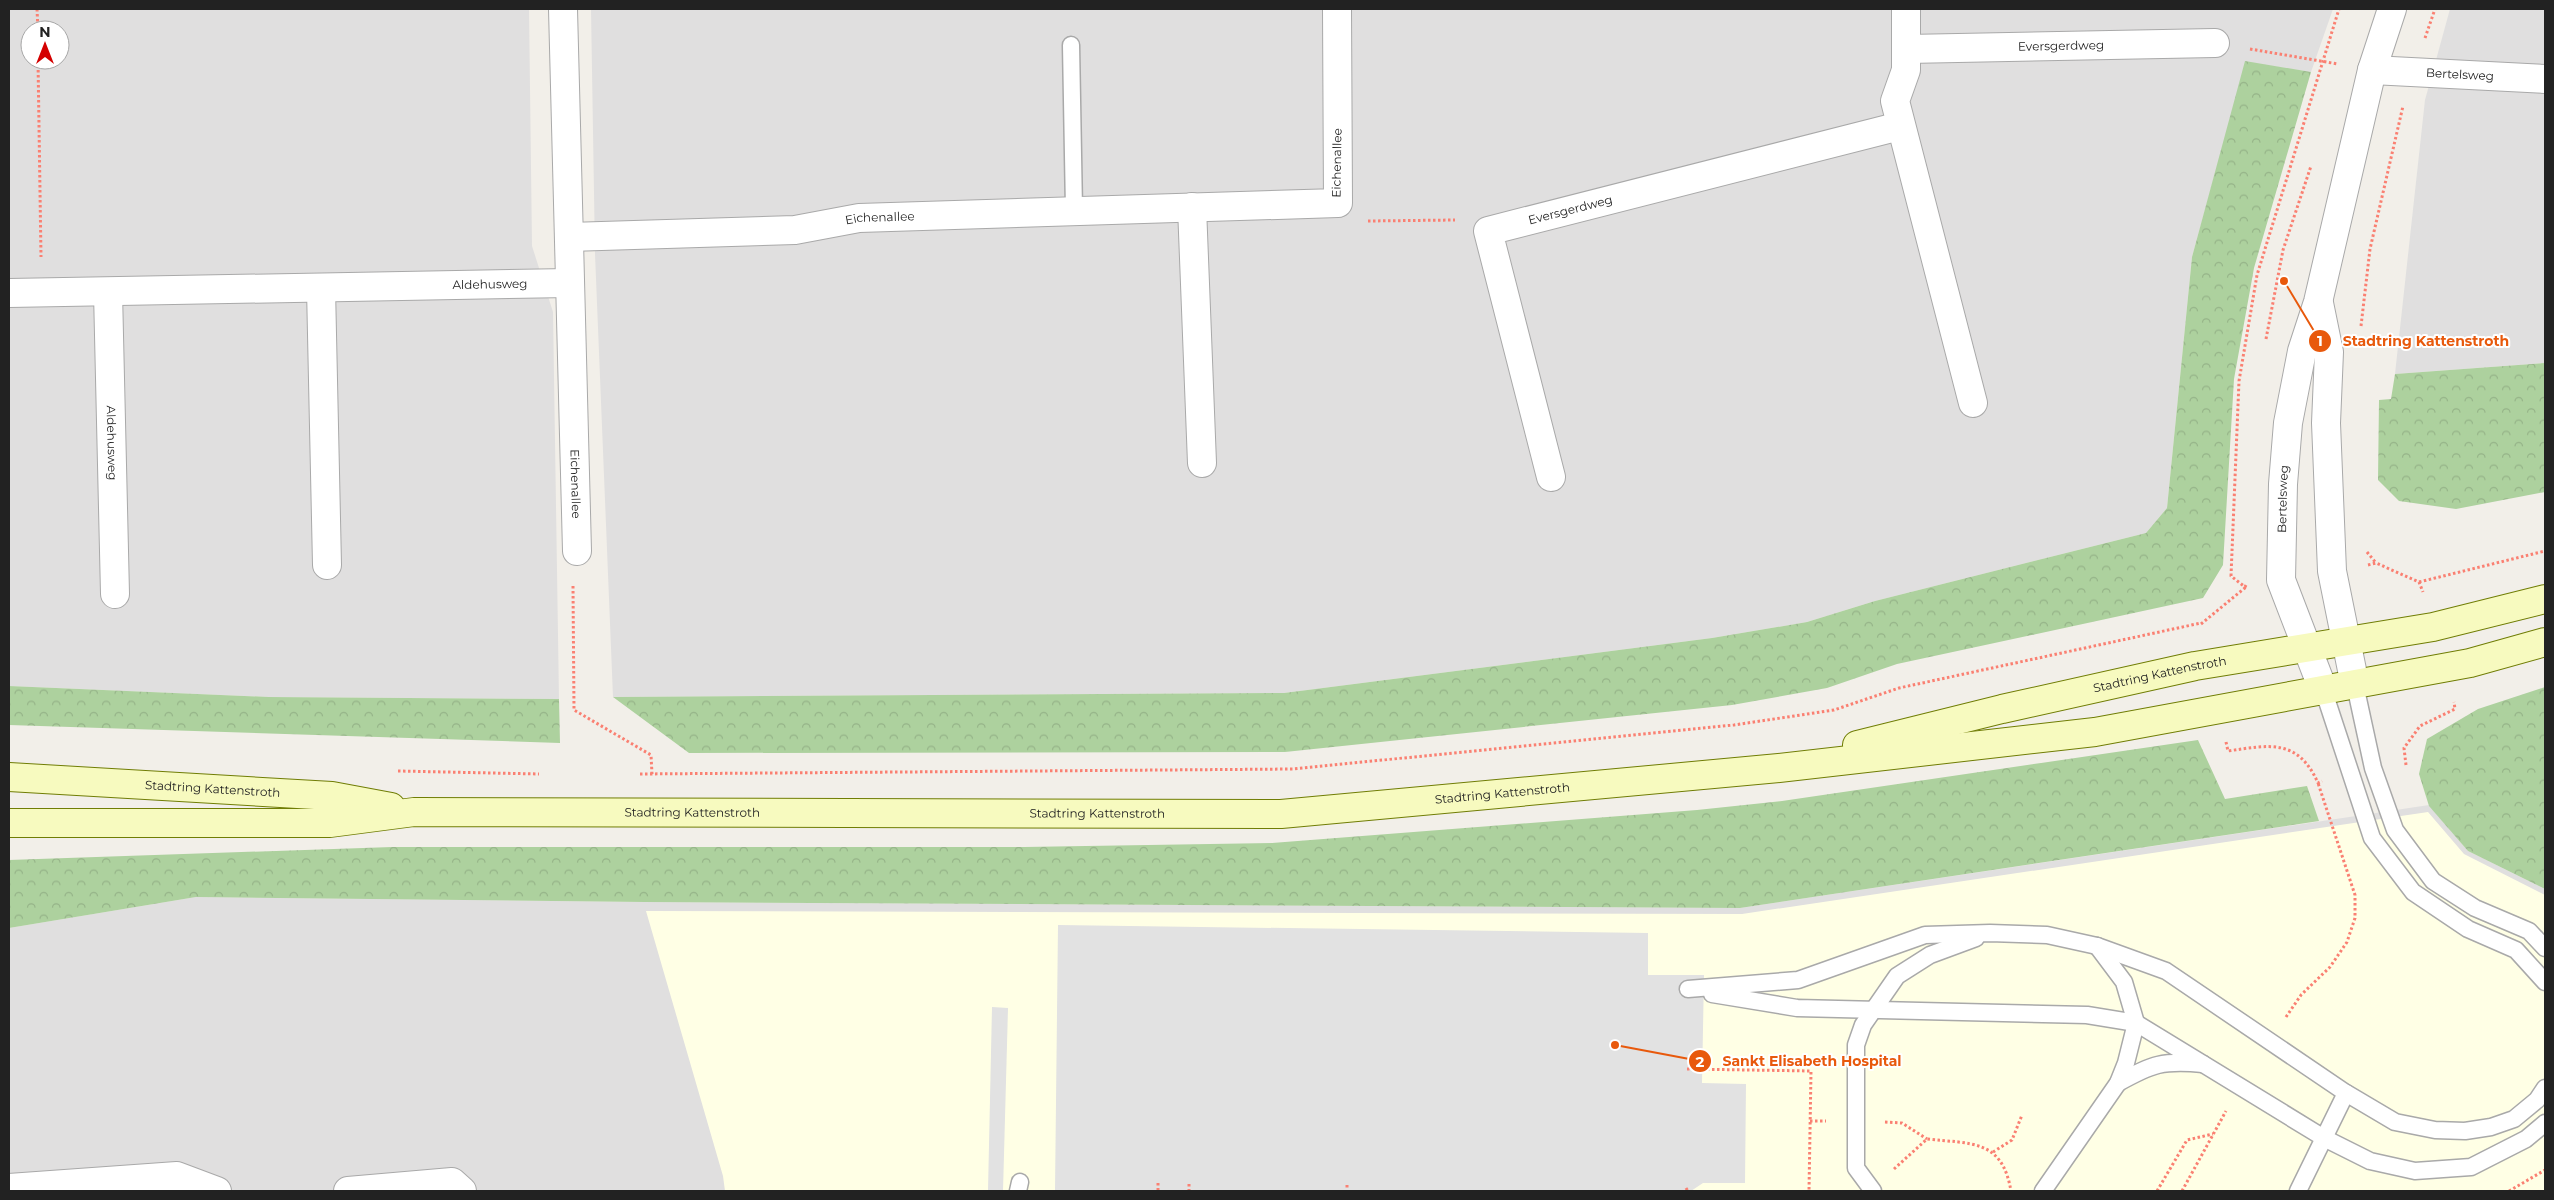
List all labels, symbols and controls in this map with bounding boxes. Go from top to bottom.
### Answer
north arrow [20,20,70,70]
text: N [39,23,51,41]
street label: Eversgerdweg [2018,37,2104,54]
street label: Bertelsweg [2426,65,2494,83]
street label: Eichenallee [1328,128,1345,198]
street label: Eversgerdweg [1527,192,1614,227]
street label: Eichenallee [844,208,915,227]
street label: Aldehusweg [452,276,528,292]
callout: Stadtring Kattenstroth [2308,326,2519,355]
text: 1 [2317,331,2323,350]
text: Stadtring Kattenstroth [2343,332,2509,350]
street label: Aldehusweg [104,405,120,481]
street label: Eichenallee [567,449,584,519]
street label: Bertelsweg [2274,464,2292,533]
street label: Stadtring Kattenstroth [2092,653,2227,695]
street label: Stadtring Kattenstroth [145,777,281,800]
street label: Stadtring Kattenstroth [1434,779,1571,807]
street label: Stadtring Kattenstroth [624,804,760,820]
street label: Stadtring Kattenstroth [1029,805,1165,821]
callout: Sankt Elisabeth Hospital [1687,1047,1912,1076]
text: 2 [1696,1052,1705,1071]
text: Sankt Elisabeth Hospital [1722,1052,1902,1070]

